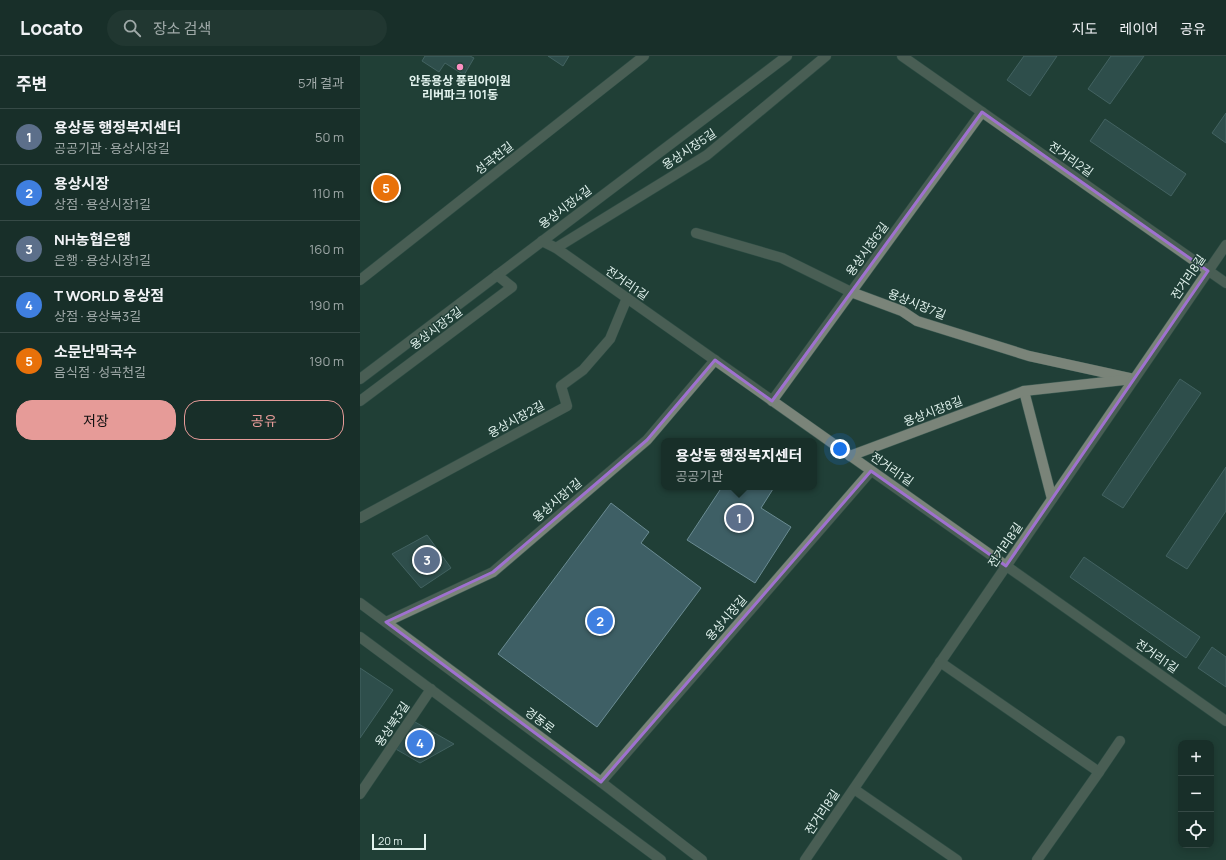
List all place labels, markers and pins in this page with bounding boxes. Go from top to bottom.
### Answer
marker: 안동용상 풍림아이원 리버파크 101동 [455,62,465,72]
place label: 안동용상 풍림아이원 리버파크 101동 [409,72,511,103]
pin: 5 [373,173,399,203]
pin: 1 [726,503,752,533]
pin: 3 [414,545,440,575]
pin: 2 [587,606,613,636]
pin: 4 [407,728,433,758]

